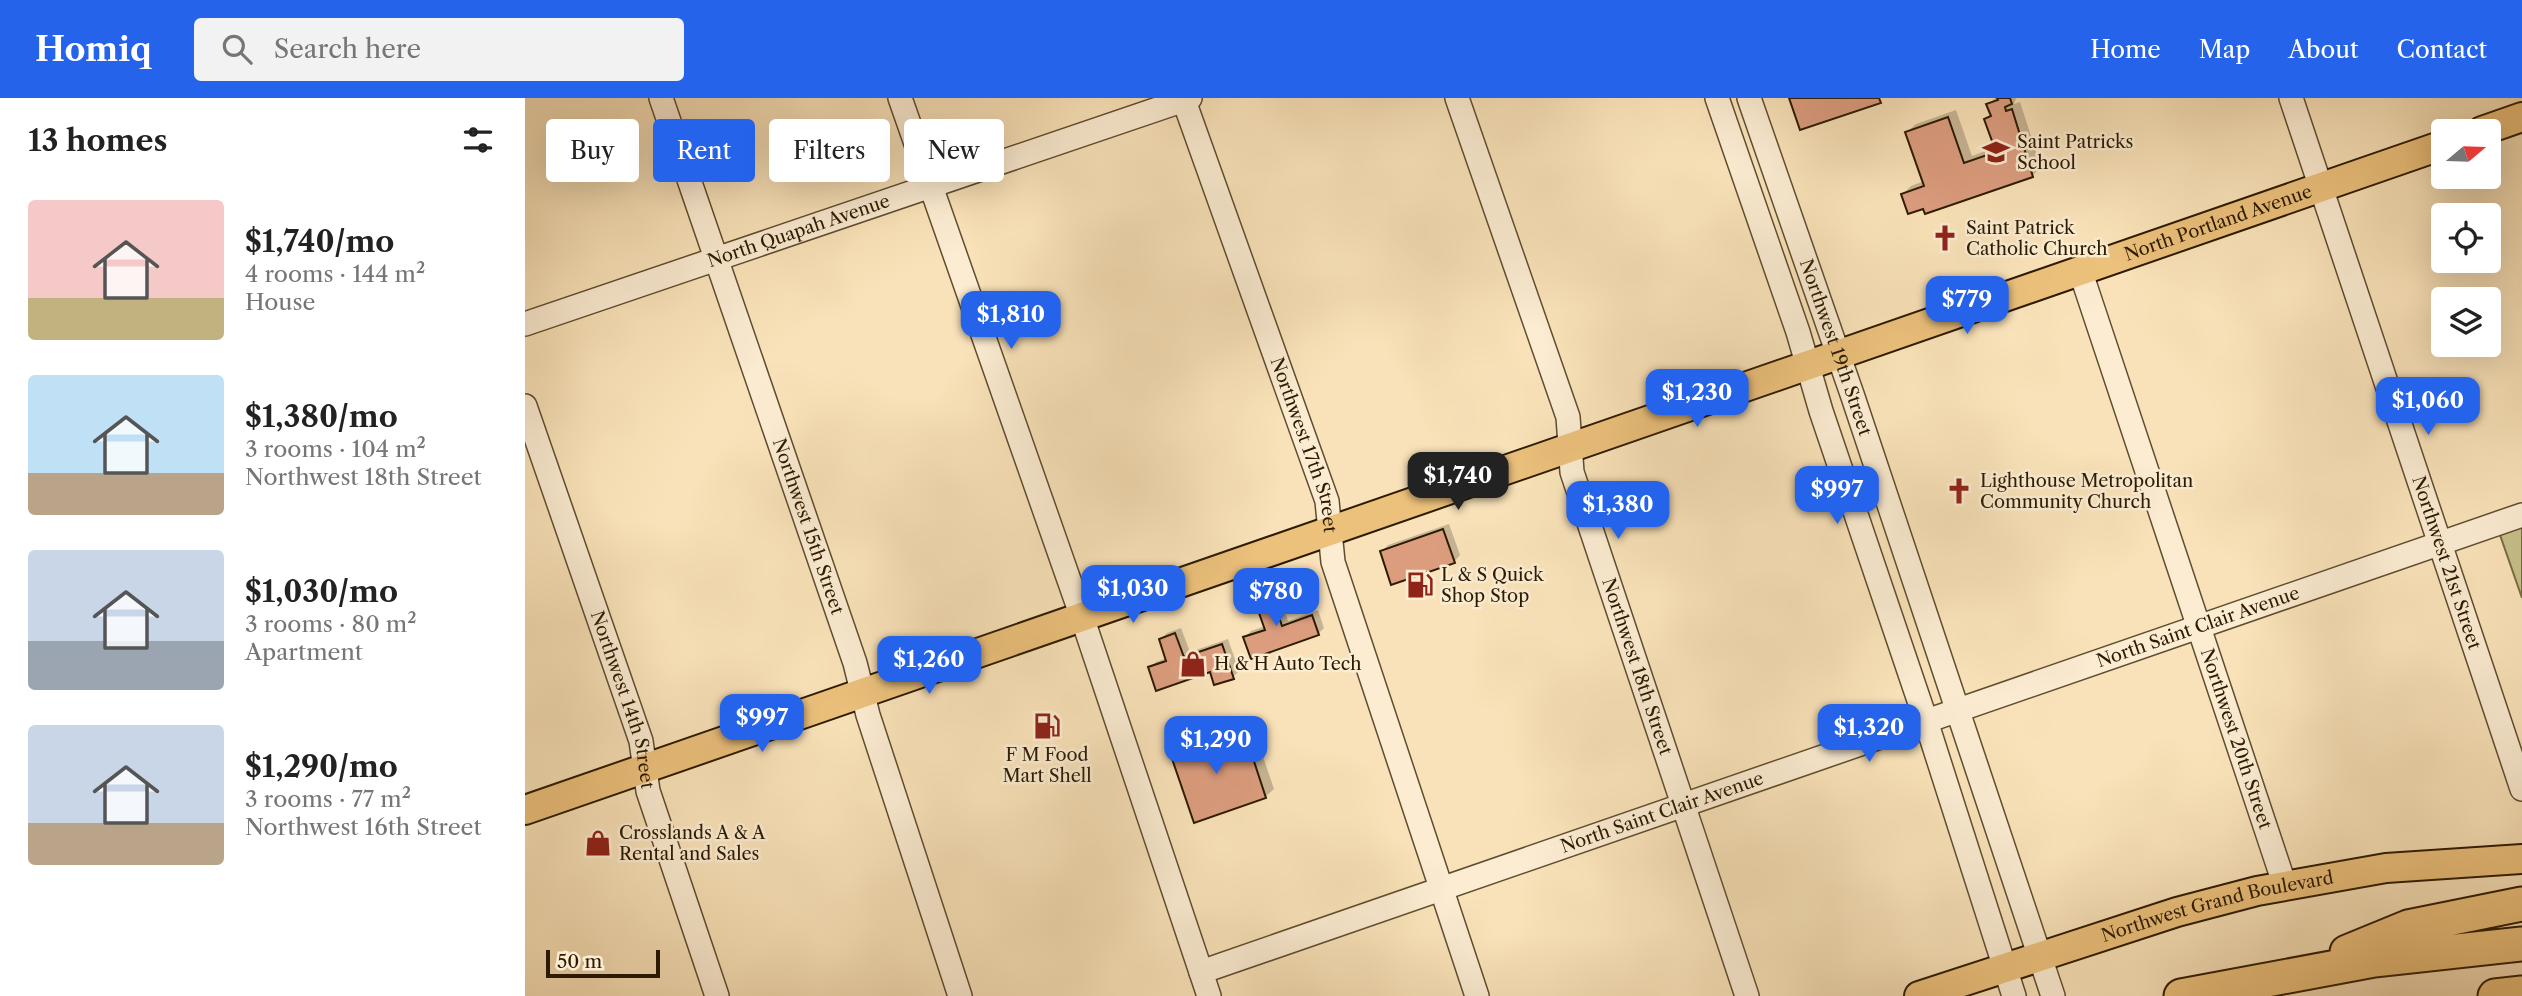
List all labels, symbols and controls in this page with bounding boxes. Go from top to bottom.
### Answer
search box [194,18,684,81]
text: Homiq [35,29,152,70]
icon: search [218,30,256,68]
text: Search here [274,33,421,65]
text: Home [2090,35,2161,64]
text: Map [2199,35,2250,64]
text: About [2288,35,2359,64]
text: Contact [2397,35,2487,64]
chip: Buy [546,119,639,182]
chip: Rent [653,119,755,182]
chip: Filters [769,119,890,182]
chip: New [904,119,1004,182]
north arrow [2431,119,2501,189]
map controls [2431,119,2501,357]
icon: filters [459,121,497,159]
text: 13 homes [28,122,167,159]
place label: Saint Patricks School [2017,131,2133,174]
school or university icon: Saint Patricks School [1981,137,2011,167]
street label: North Portland Avenue [2121,180,2315,266]
street label: North Quapah Avenue [705,190,893,272]
button: locate [2431,203,2501,273]
place label: Saint Patrick Catholic Church [1966,217,2107,260]
text: $1,740/mo [245,223,394,260]
church icon: Saint Patrick Catholic Church [1930,223,1960,253]
icon: home [84,228,168,312]
street label: Northwest 19th Street [1795,256,1876,439]
text: 4 rooms · 144 m² [245,260,425,288]
pin: $779 [1926,276,2008,336]
text: $779 [1942,285,1992,313]
button: layers [2431,287,2501,357]
text: House [245,288,315,316]
pin: $1,810 [954,292,1068,351]
text: $1,810 [977,300,1045,328]
street label: Northwest 17th Street [1266,354,1341,534]
pin: $1,230 [1640,370,1754,429]
text: $1,230 [1662,378,1732,406]
pin: $1,060 [2371,378,2485,437]
text: $1,060 [2392,386,2464,414]
text: $1,380/mo [245,398,398,435]
icon: home [84,403,168,487]
text: 3 rooms · 104 m² [245,435,426,463]
street label: Northwest 15th Street [768,436,849,618]
pin: $1,740 [1401,452,1515,512]
text: $1,740 [1424,461,1492,489]
text: Northwest 18th Street [245,463,482,491]
pin: $997 [1796,466,1878,526]
place label: Lighthouse Metropolitan Community Church [1980,470,2193,513]
street label: Northwest 21st Street [2407,473,2486,653]
text: $997 [1811,475,1863,503]
church icon: Lighthouse Metropolitan Community Church [1944,476,1974,506]
pin: $1,380 [1561,482,1675,541]
text: $1,380 [1582,490,1654,518]
place label: L & S Quick Shop Stop [1441,564,1545,607]
pin: $1,030 [1076,566,1190,625]
pin: $780 [1235,568,1317,628]
fuel station icon: L & S Quick Shop Stop [1405,570,1435,600]
text: $1,030/mo [245,573,398,610]
text: $1,030 [1097,574,1169,602]
street label: Northwest 18th Street [1597,575,1677,759]
text: $780 [1249,577,1303,605]
icon: home [84,578,168,662]
street label: North Saint Clair Avenue [2094,582,2302,672]
street label: Northwest 14th Street [586,608,659,791]
text: 3 rooms · 80 m² [245,610,417,638]
pin: $1,260 [872,636,986,696]
text: Apartment [245,638,363,666]
text: $1,260 [893,645,965,673]
street label: Northwest 20th Street [2196,646,2276,832]
shop icon: H & H Auto Tech [1178,649,1208,679]
place label: H & H Auto Tech [1214,653,1361,675]
pin: $997 [721,694,803,754]
text: $997 [736,703,788,731]
pin: $1,320 [1812,704,1926,764]
fuel station icon: F M Food Mart Shell [1032,711,1062,741]
text: $1,320 [1834,713,1904,741]
pin: $1,290 [1159,716,1273,776]
text: $1,290 [1180,725,1252,753]
place label: F M Food Mart Shell [1002,744,1092,787]
text: $1,290/mo [245,748,398,785]
icon: home [84,753,168,837]
street label: North Saint Clair Avenue [1558,767,1767,858]
text: 3 rooms · 77 m² [245,785,411,813]
text: Northwest 16th Street [245,813,482,841]
place label: Crosslands A & A Rental and Sales [619,822,766,865]
shop icon: Crosslands A & A Rental and Sales [583,828,613,858]
street label: Northwest Grand Boulevard [2099,867,2335,947]
scale bar [546,947,660,979]
text: 50 m [557,950,602,973]

